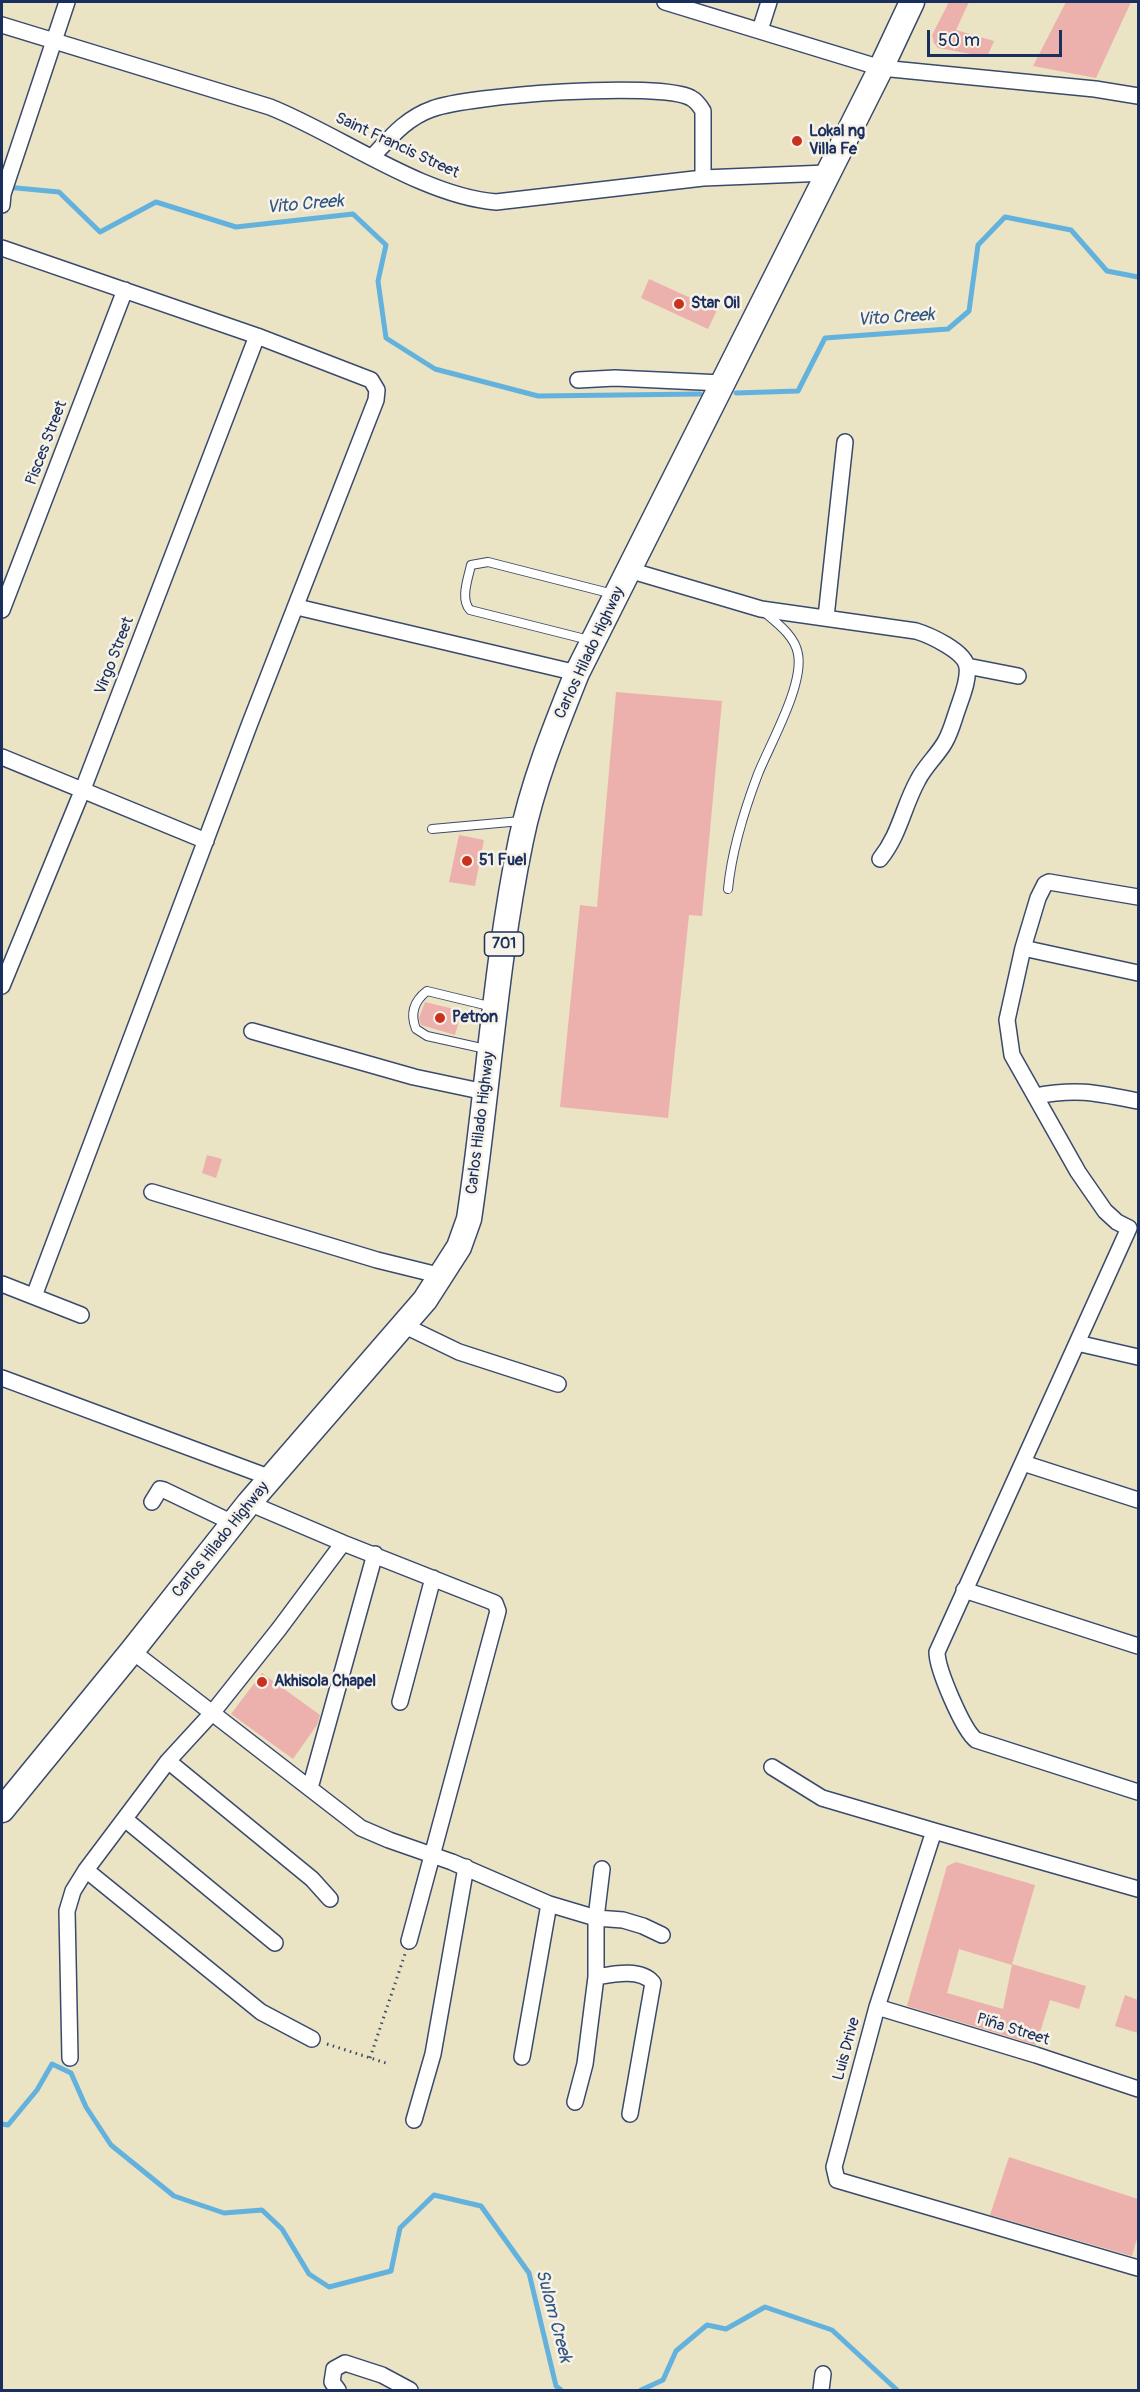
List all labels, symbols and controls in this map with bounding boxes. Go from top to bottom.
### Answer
scale bar [930,18,1065,56]
text: 50 m [938,29,980,52]
street label: Saint Francis Street [332,109,462,183]
place label: Lokal ng Villa Fe [809,122,865,160]
marker: Lokal ng Villa Fe [790,134,804,148]
water label: Vito Creek [266,191,344,219]
place label: Star Oil [691,294,740,314]
marker: Star Oil [672,297,686,311]
water label: Vito Creek [857,305,935,331]
street label: Pisces Street [22,398,72,488]
street label: Carlos Hilado Highway [551,584,629,722]
street label: Virgo Street [91,614,139,698]
place label: 51 Fuel [479,851,527,871]
marker: 51 Fuel [460,854,474,868]
road number: 701 [484,932,524,956]
place label: Petron [452,1008,498,1028]
marker: Petron [433,1011,447,1025]
street label: Carlos Hilado Highway [463,1051,499,1195]
street label: Carlos Hilado Highway [168,1478,274,1602]
place label: Akhisola Chapel [274,1672,376,1692]
marker: Akhisola Chapel [255,1675,269,1689]
street label: Piña Street [974,2010,1052,2050]
street label: Luis Drive [829,2015,865,2083]
water label: Sulom Creek [530,2267,576,2365]

